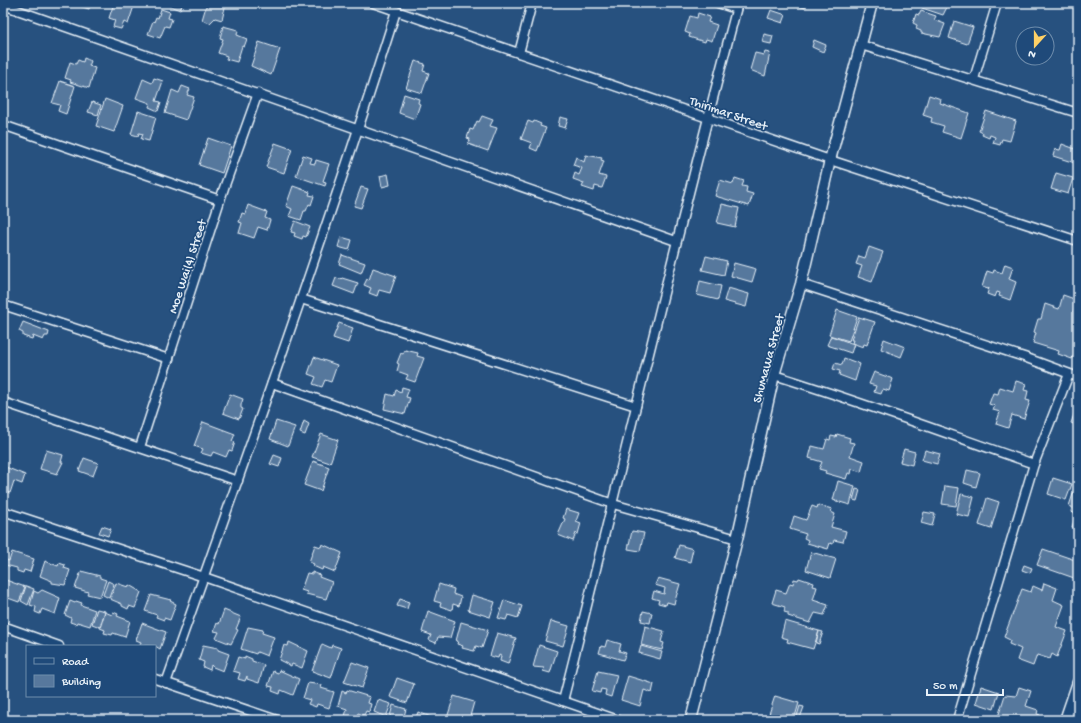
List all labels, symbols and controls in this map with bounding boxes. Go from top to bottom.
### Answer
north arrow [1015,26,1055,66]
text: N [1027,47,1038,60]
street label: Thirimar Street [686,94,771,135]
street label: Moe Wai(4) Street [166,216,211,316]
street label: ShuMaWa Street [750,311,789,405]
legend [26,645,156,697]
text: Road [62,656,89,670]
scale bar [927,671,1003,697]
text: Building [61,676,101,690]
text: 50 m [933,680,958,694]

